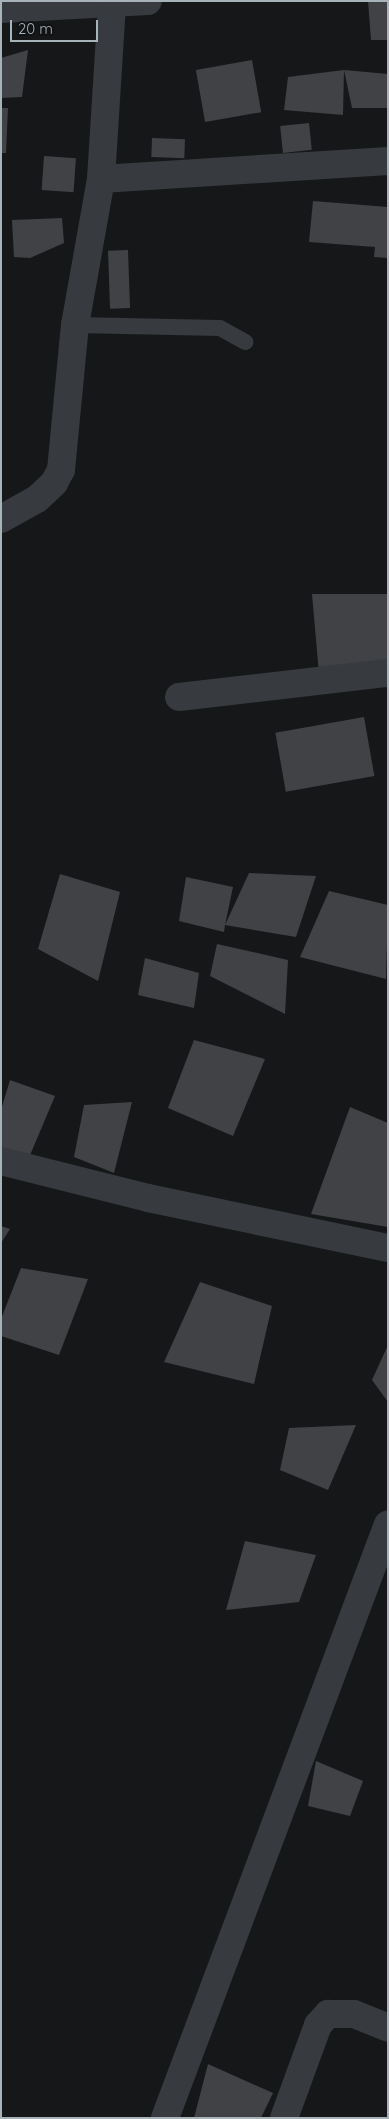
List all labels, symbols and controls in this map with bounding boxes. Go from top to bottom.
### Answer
scale bar [12,10,100,42]
text: 20 m [18,19,53,38]

